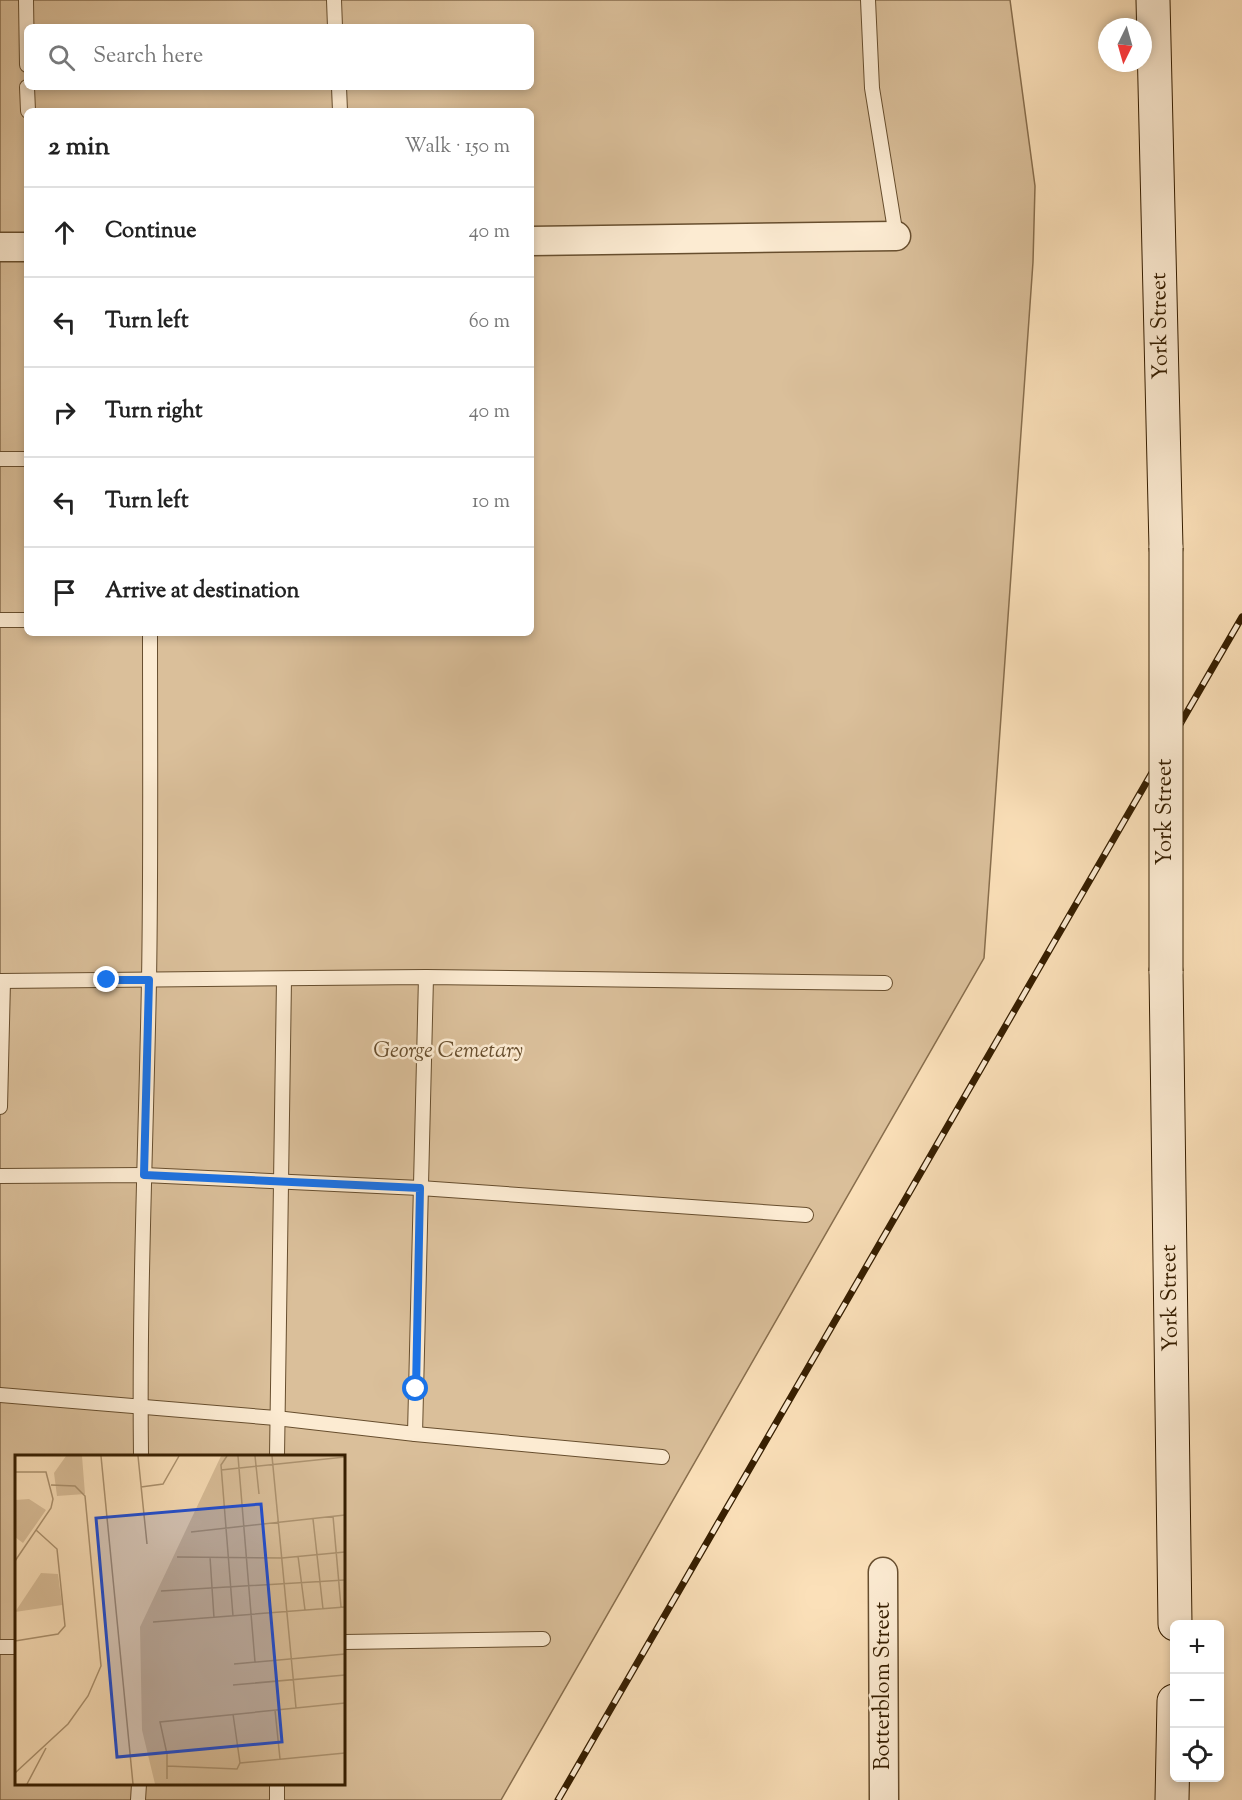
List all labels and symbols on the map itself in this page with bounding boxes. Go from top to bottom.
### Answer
north arrow [1098,18,1152,72]
street label: York Street [1144,272,1178,380]
street label: York Street [1150,758,1182,866]
route end [93,966,119,992]
park label: George Cemetary [373,1036,523,1068]
street label: York Street [1154,1244,1188,1352]
route start [402,1375,428,1401]
inset map [15,1455,345,1785]
street label: Botterblom Street [868,1601,900,1770]

